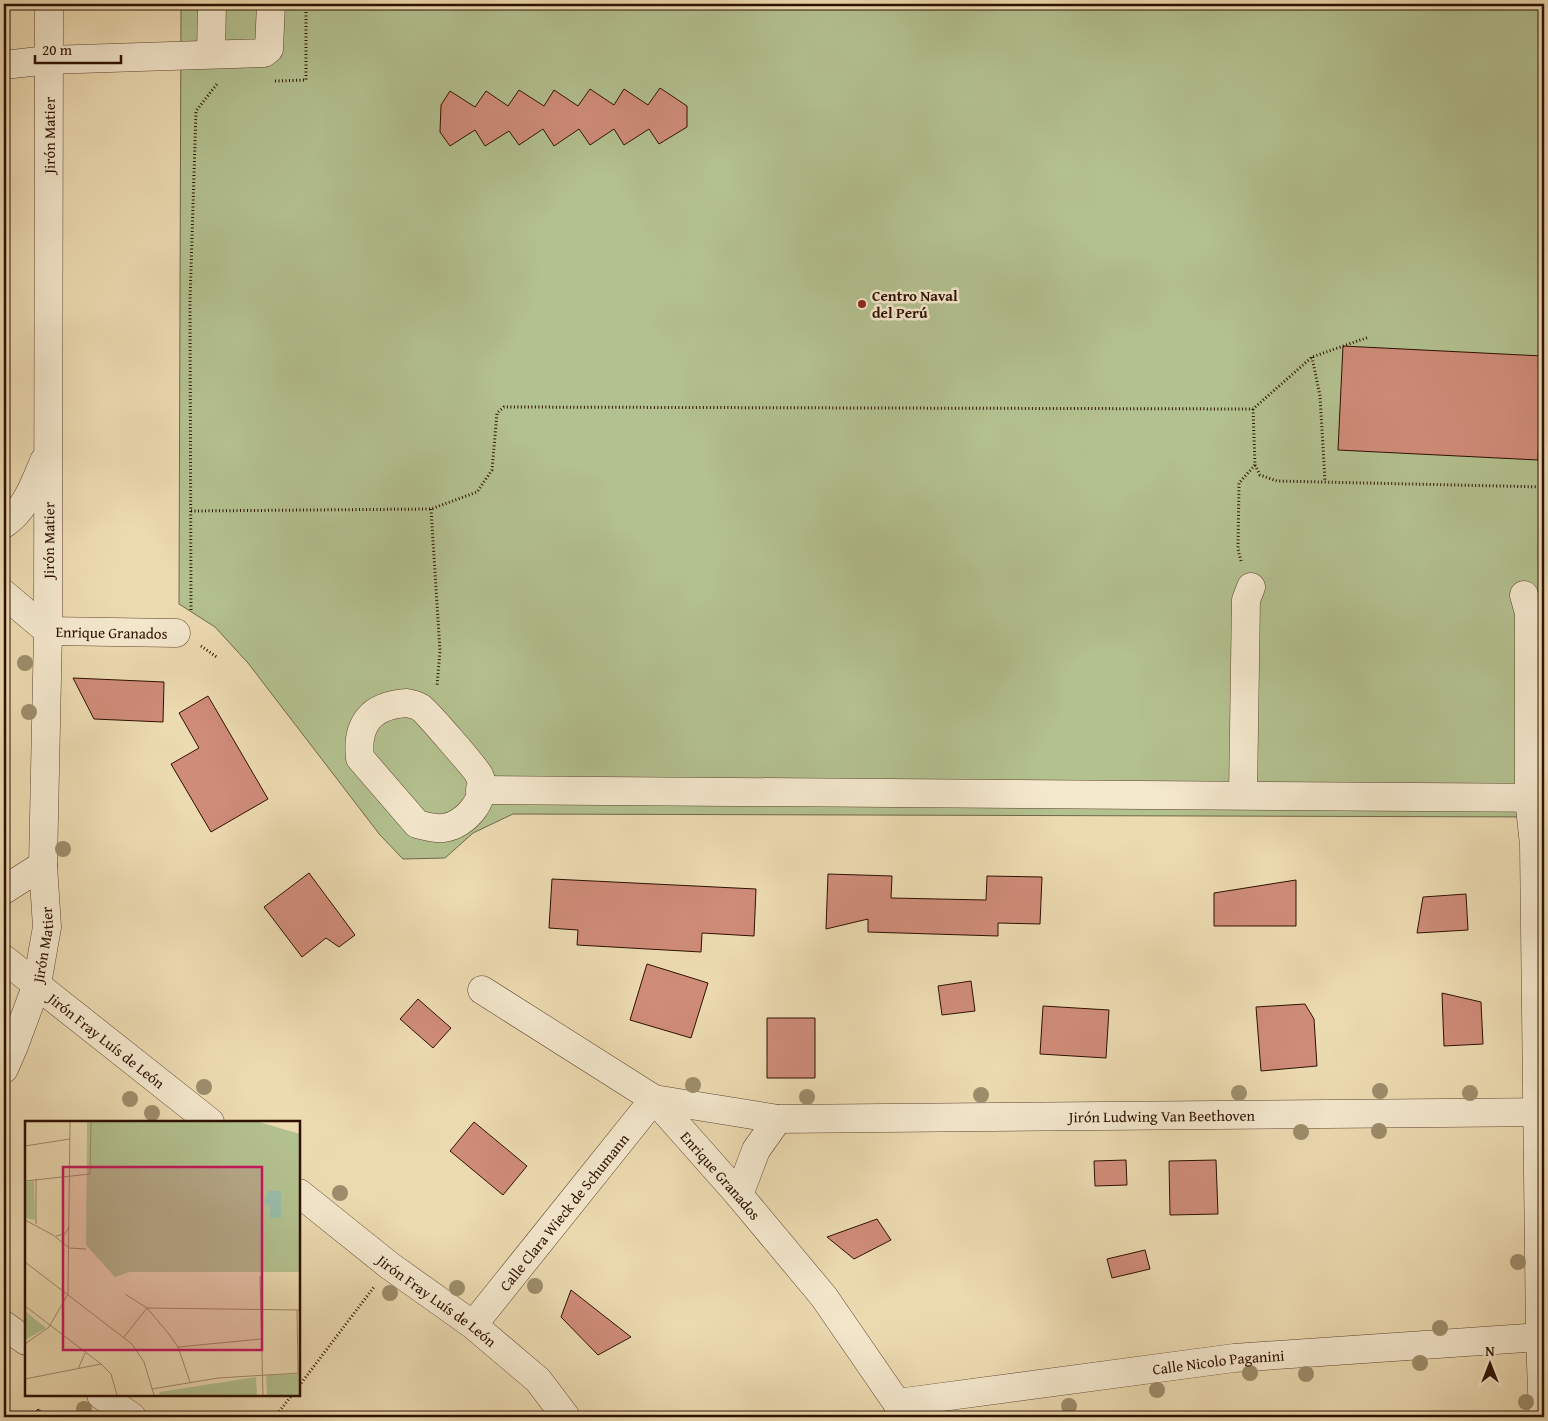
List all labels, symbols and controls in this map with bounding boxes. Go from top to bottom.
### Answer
scale bar [35,32,121,64]
text: 20 m [42,39,73,60]
street label: Jirón Matier [38,97,59,176]
place label: Centro Naval del Perú [872,285,958,323]
marker: Centro Naval del Perú [856,298,868,310]
street label: Jirón Matier [38,502,59,581]
street label: Enrique Granados [55,621,168,643]
street label: Jirón Matier [27,906,58,986]
street label: Jirón Fray Luís de León [42,986,170,1093]
street label: Jirón Ludwing Van Beethoven [1067,1104,1256,1127]
inset map [25,1121,300,1396]
street label: Enrique Granados [676,1126,766,1224]
street label: Calle Clara Wieck de Schumann [494,1128,634,1295]
street label: Jirón Fray Luís de León [371,1248,502,1352]
north arrow [1466,1338,1516,1388]
text: N [1485,1341,1495,1361]
street label: Calle Nicolo Paganini [1151,1344,1285,1379]

